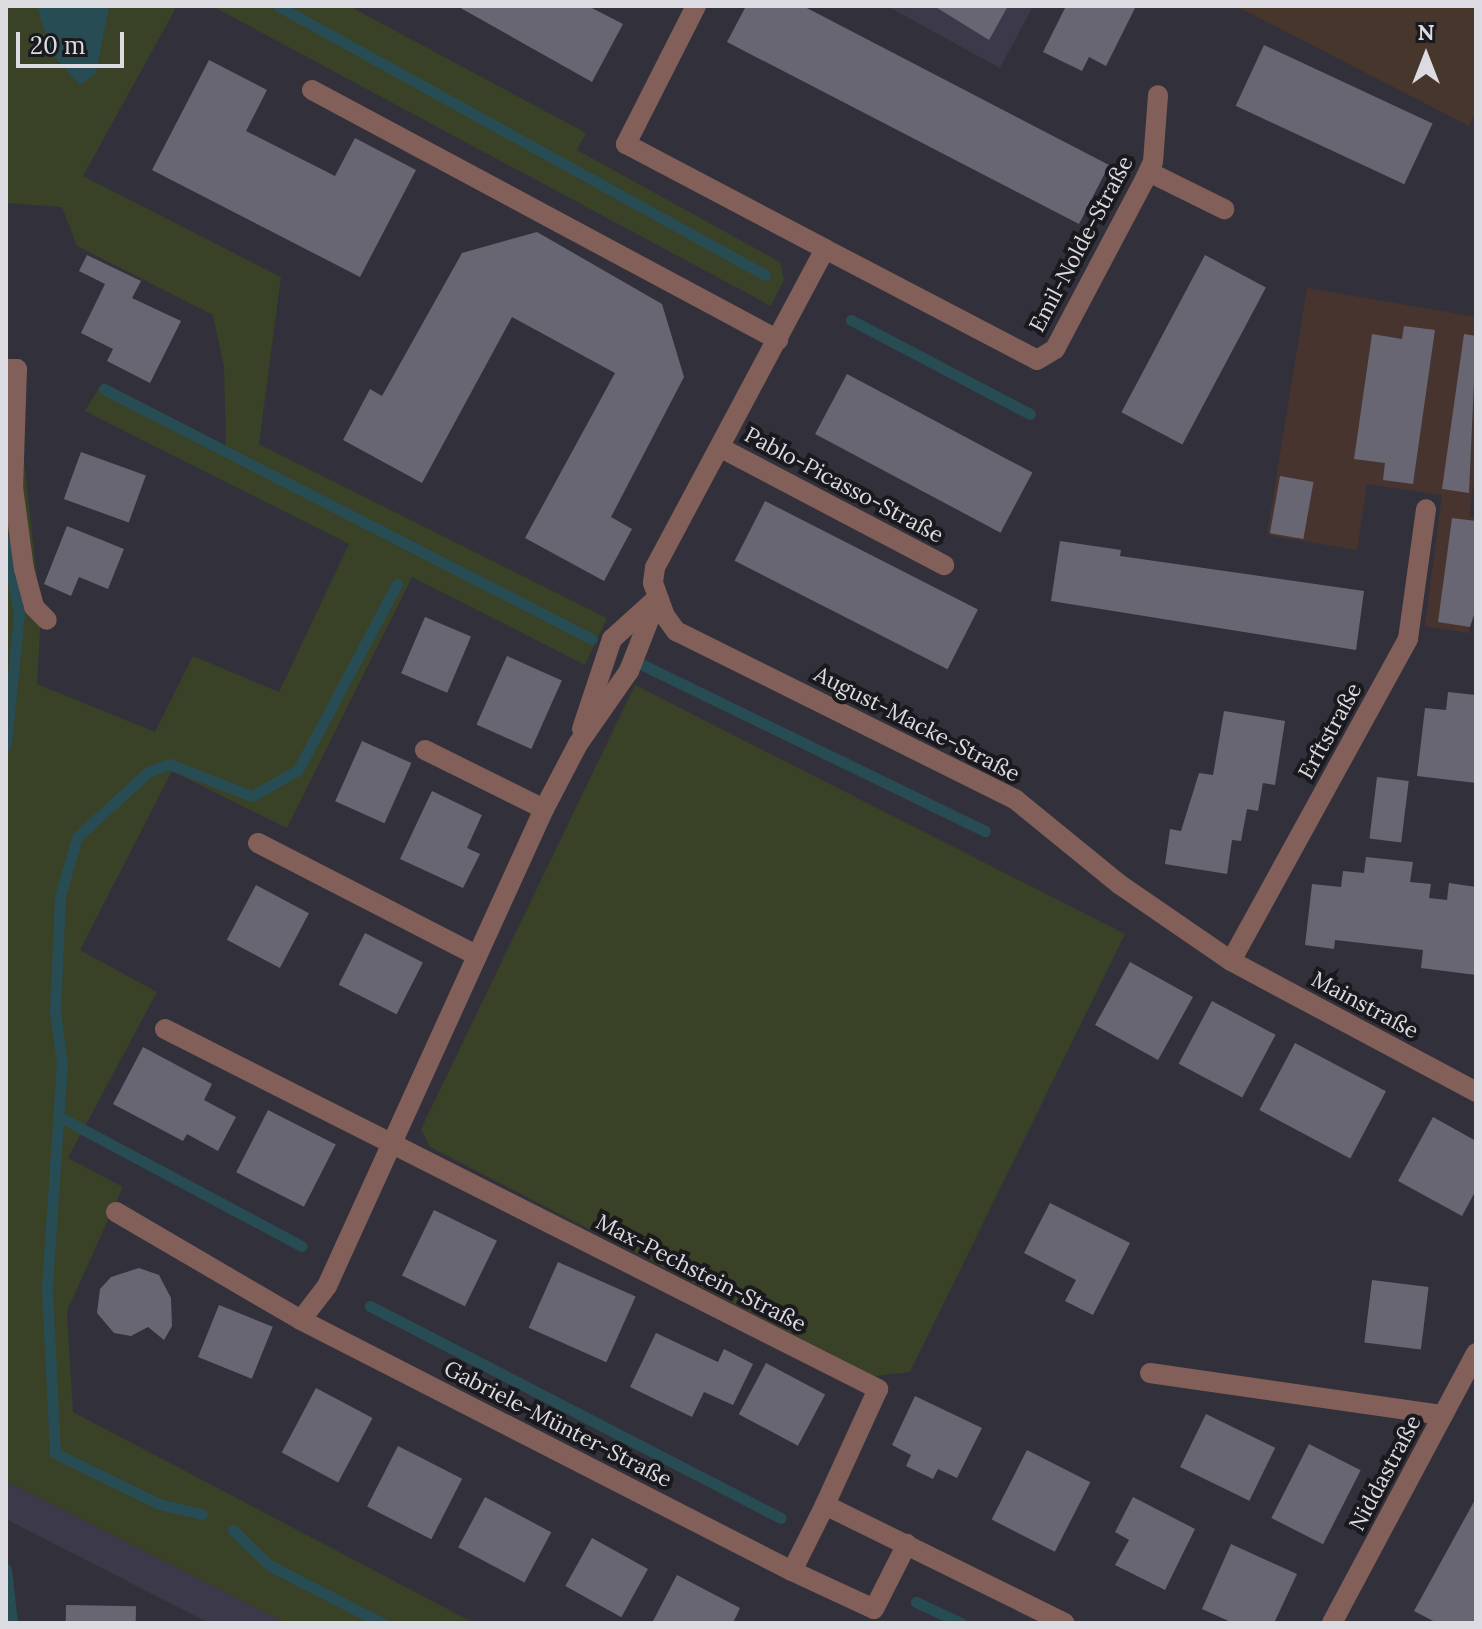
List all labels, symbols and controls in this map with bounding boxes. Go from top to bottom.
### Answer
scale bar [20,16,128,66]
north arrow [1386,16,1466,96]
text: N [1417,18,1435,46]
text: 20 m [30,30,86,61]
street label: Emil-Nolde-Straße [1023,152,1139,336]
street label: Pablo-Picasso-Straße [740,421,948,549]
street label: August-Macke-Straße [810,661,1024,787]
street label: Erftstraße [1293,678,1367,784]
street label: Mainstraße [1307,966,1423,1044]
street label: Max-Pechstein-Straße [591,1208,811,1338]
street label: Gabriele-Münter-Straße [440,1355,676,1493]
street label: Niddastraße [1344,1411,1426,1535]

